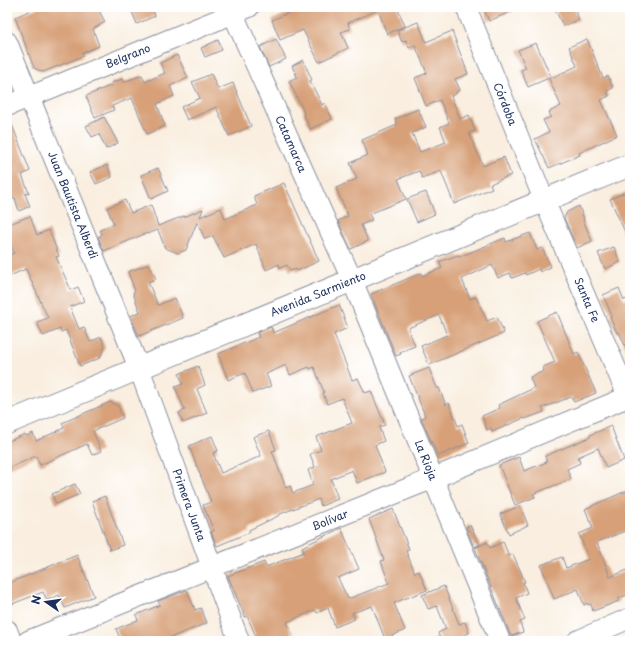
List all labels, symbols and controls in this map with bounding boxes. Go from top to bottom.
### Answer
street label: Belgrano [103,39,153,72]
street label: Córdoba [489,80,522,128]
street label: Catamarca [271,113,312,176]
street label: Juan Bautista Alberdi [44,148,103,261]
street label: Avenida Sarmiento [267,267,368,320]
street label: Santa Fe [570,275,604,325]
street label: La Rioja [411,437,442,483]
street label: Primera Junta [168,466,211,544]
street label: Bolívar [309,505,350,534]
north arrow [26,582,66,622]
text: N [27,593,45,606]

